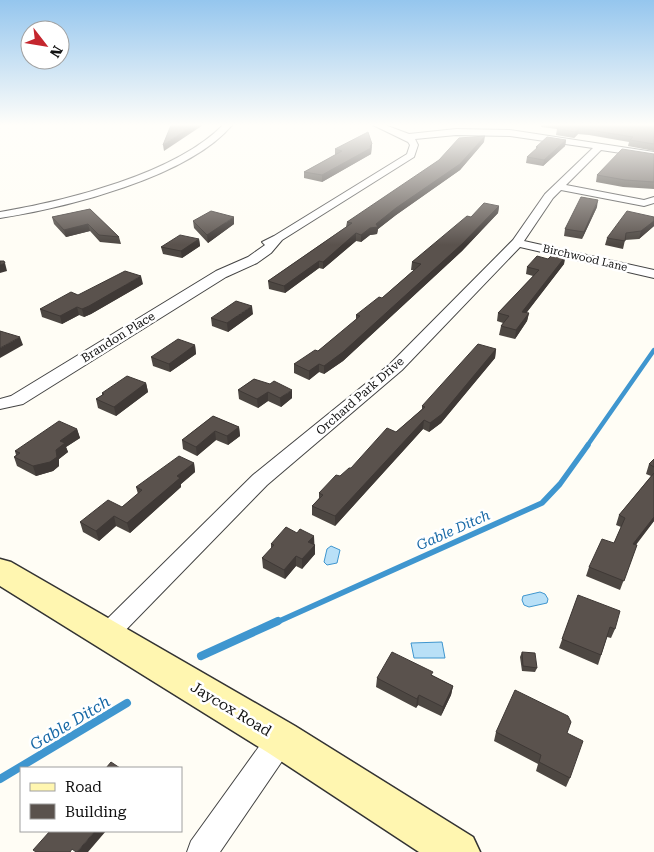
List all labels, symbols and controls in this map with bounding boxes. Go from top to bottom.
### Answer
north arrow [20,20,70,70]
text: N [46,43,66,61]
street label: Birchwood Lane [541,242,629,274]
street label: Brandon Place [79,309,158,365]
street label: Orchard Park Drive [313,354,407,438]
water label: Gable Ditch [414,507,493,553]
street label: Jaycox Road [187,678,275,740]
water label: Gable Ditch [27,692,114,754]
legend [20,767,182,832]
text: Road [65,778,102,796]
text: Building [65,803,127,821]

